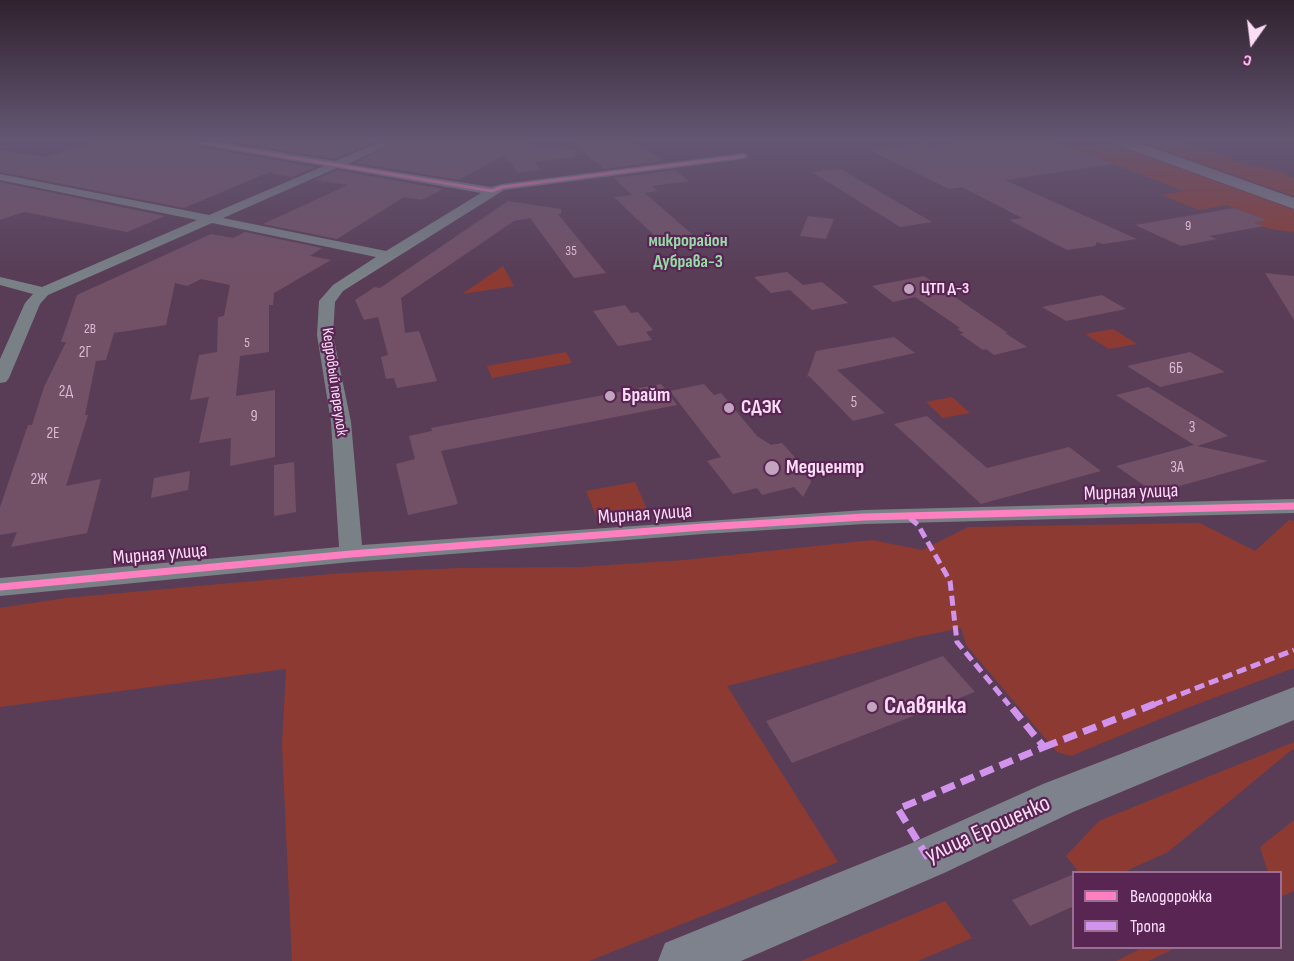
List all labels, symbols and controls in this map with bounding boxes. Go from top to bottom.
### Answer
north arrow [1222,12,1282,72]
text: С [1241,50,1254,70]
house number: 9 [1185,218,1191,234]
district label: микрорайон Дубрава-3 [648,230,728,272]
house number: 35 [565,243,577,259]
place label: ЦТП Д-3 [921,279,969,299]
marker: ЦТП Д-3 [902,282,916,296]
house number: 2В [84,321,96,337]
street label: Кедровый переулок [317,327,351,437]
house number: 5 [244,335,250,351]
house number: 2Г [79,343,91,363]
house number: 6Б [1169,359,1183,379]
house number: 2Д [59,382,73,402]
place label: Брайт [622,384,670,408]
marker: Брайт [603,389,617,403]
house number: 5 [851,393,857,413]
place label: СДЭК [741,396,781,420]
marker: СДЭК [722,401,736,415]
house number: 9 [250,407,258,427]
house number: 3 [1189,418,1195,438]
house number: 2Е [46,424,60,444]
place label: Медцентр [786,456,864,480]
house number: 3А [1170,458,1184,478]
marker: Медцентр [763,459,781,477]
house number: 2Ж [30,470,48,490]
street label: Мирная улица [1083,479,1179,507]
street label: Мирная улица [597,500,693,530]
street label: Мирная улица [112,539,208,571]
place label: Славянка [884,693,967,721]
marker: Славянка [865,700,879,714]
street label: улица Ерошенко [921,790,1055,870]
legend [1072,871,1282,949]
text: Велодорожка [1130,886,1212,907]
text: Тропа [1130,916,1166,937]

